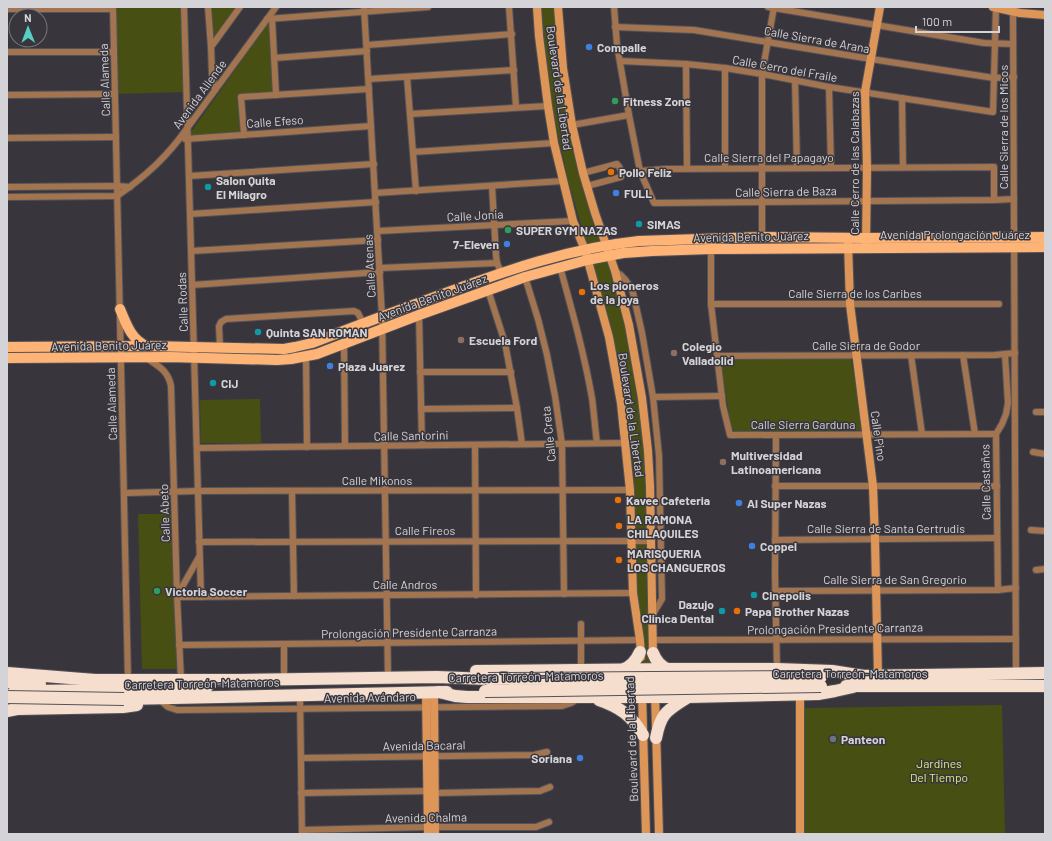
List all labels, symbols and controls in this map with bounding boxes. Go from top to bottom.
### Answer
north arrow [8,8,48,48]
scale bar [916,8,999,34]
text: N [24,11,32,24]
text: 100 m [922,14,952,28]
street label: Calle Sierra de Arana [763,23,871,55]
street label: Boulevard de la Libertad [544,25,576,151]
place label: Compalle [597,40,647,54]
marker: Compalle [584,42,594,52]
street label: Calle Alameda [96,43,112,117]
street label: Calle Cerro del Fraile [731,52,839,84]
street label: Avenida Allende [169,57,229,131]
street label: Calle Sierra de los Micos [996,65,1010,189]
street label: Calle Cerro de las Calabazas [847,91,861,235]
place label: Fitness Zone [623,94,692,108]
marker: Fitness Zone [610,96,620,106]
street label: Calle Efeso [246,112,304,130]
street label: Calle Sierra del Papagayo [704,150,834,164]
place label: Pollo Feliz [619,165,672,179]
marker: Pollo Feliz [606,167,616,177]
place label: Salon Quita El Milagro [216,173,276,201]
marker: Salon Quita El Milagro [203,182,213,192]
street label: Calle Sierra de Baza [735,183,837,199]
place label: FULL [624,186,652,200]
marker: FULL [611,188,621,198]
street label: Calle Jonia [446,207,504,223]
place label: SIMAS [647,217,681,231]
marker: SIMAS [634,219,644,229]
place label: SUPER GYM NAZAS [516,223,618,237]
marker: SUPER GYM NAZAS [503,225,513,235]
street label: Avenida Prolongación Juárez [880,227,1030,241]
street label: Avenida Benito Juárez [693,228,809,244]
street label: Calle Atenas [360,234,378,298]
place label: 7-Eleven [453,237,499,251]
marker: 7-Eleven [502,239,512,249]
street label: Avenida Benito Juárez [375,271,489,323]
street label: Calle Rodas [174,272,190,332]
place label: Los pioneros de la joya [590,278,659,306]
street label: Calle Sierra de los Caribes [788,286,922,300]
marker: Los pioneros de la joya [577,287,587,297]
place label: Quinta SAN ROMAN [266,325,368,339]
marker: Quinta SAN ROMAN [253,327,263,337]
place label: Escuela Ford [469,333,537,347]
marker: Escuela Ford [456,335,466,345]
street label: Avenida Benito Juárez [51,337,167,353]
street label: Calle Sierra de Godor [812,338,921,352]
place label: Colegio Valladolid [682,339,734,367]
marker: Colegio Valladolid [669,348,679,358]
street label: Boulevard de la Libertad [616,352,648,478]
place label: Plaza Juarez [338,359,406,373]
marker: Plaza Juarez [325,361,335,371]
street label: Calle Alameda [103,367,119,441]
place label: CIJ [221,376,238,390]
marker: CIJ [208,378,218,388]
street label: Calle Creta [538,405,558,463]
street label: Calle Pino [869,410,889,462]
street label: Calle Sierra Garduna [751,417,855,431]
street label: Calle Santorini [373,427,449,443]
street label: Calle Castaños [977,444,993,520]
place label: Multiversidad Latinoamericana [731,448,821,476]
marker: Multiversidad Latinoamericana [718,457,728,467]
street label: Calle Mikonos [342,473,412,487]
street label: Calle Abeto [156,484,172,542]
place label: Kavee Cafeteria [626,493,710,507]
marker: Kavee Cafeteria [613,495,623,505]
place label: Al Super Nazas [747,496,827,510]
marker: Al Super Nazas [734,498,744,508]
place label: LA RAMONA CHILAQUILES [627,512,699,540]
marker: LA RAMONA CHILAQUILES [614,521,624,531]
street label: Calle Sierra de Santa Gertrudis [807,521,965,535]
street label: Calle Fireos [395,523,455,537]
place label: Coppel [760,539,797,553]
marker: Coppel [747,541,757,551]
place label: MARISQUERIA LOS CHANGUEROS [627,546,726,574]
marker: MARISQUERIA LOS CHANGUEROS [614,555,624,565]
street label: Calle Sierra de San Gregorio [823,572,967,586]
street label: Calle Andros [373,577,437,591]
place label: Victoria Soccer [165,584,248,598]
marker: Victoria Soccer [152,586,162,596]
place label: Cinepolis [762,588,811,602]
marker: Cinepolis [749,590,759,600]
place label: Dazujo Clinica Dental [642,597,714,625]
place label: Papa Brother Nazas [745,604,849,618]
marker: Dazujo Clinica Dental [717,606,727,616]
marker: Papa Brother Nazas [732,606,742,616]
street label: Prolongación Presidente Carranza [747,619,923,637]
street label: Prolongación Presidente Carranza [321,623,497,641]
street label: Carretera Torreón-Matamoros [772,666,928,680]
street label: Carretera Torreón-Matamoros [448,668,604,684]
street label: Carretera Torreón-Matamoros [124,675,280,691]
street label: Boulevard de la Libertad [622,676,640,802]
street label: Avenida Avándaro [324,689,416,705]
place label: Panteon [841,732,885,746]
marker: Panteon [828,734,838,744]
street label: Avenida Bacaral [383,737,465,753]
place label: Soriana [531,751,572,765]
marker: Soriana [575,753,585,763]
park label: Jardines Del Tiempo [910,756,968,784]
street label: Avenida Chalma [385,809,467,825]

